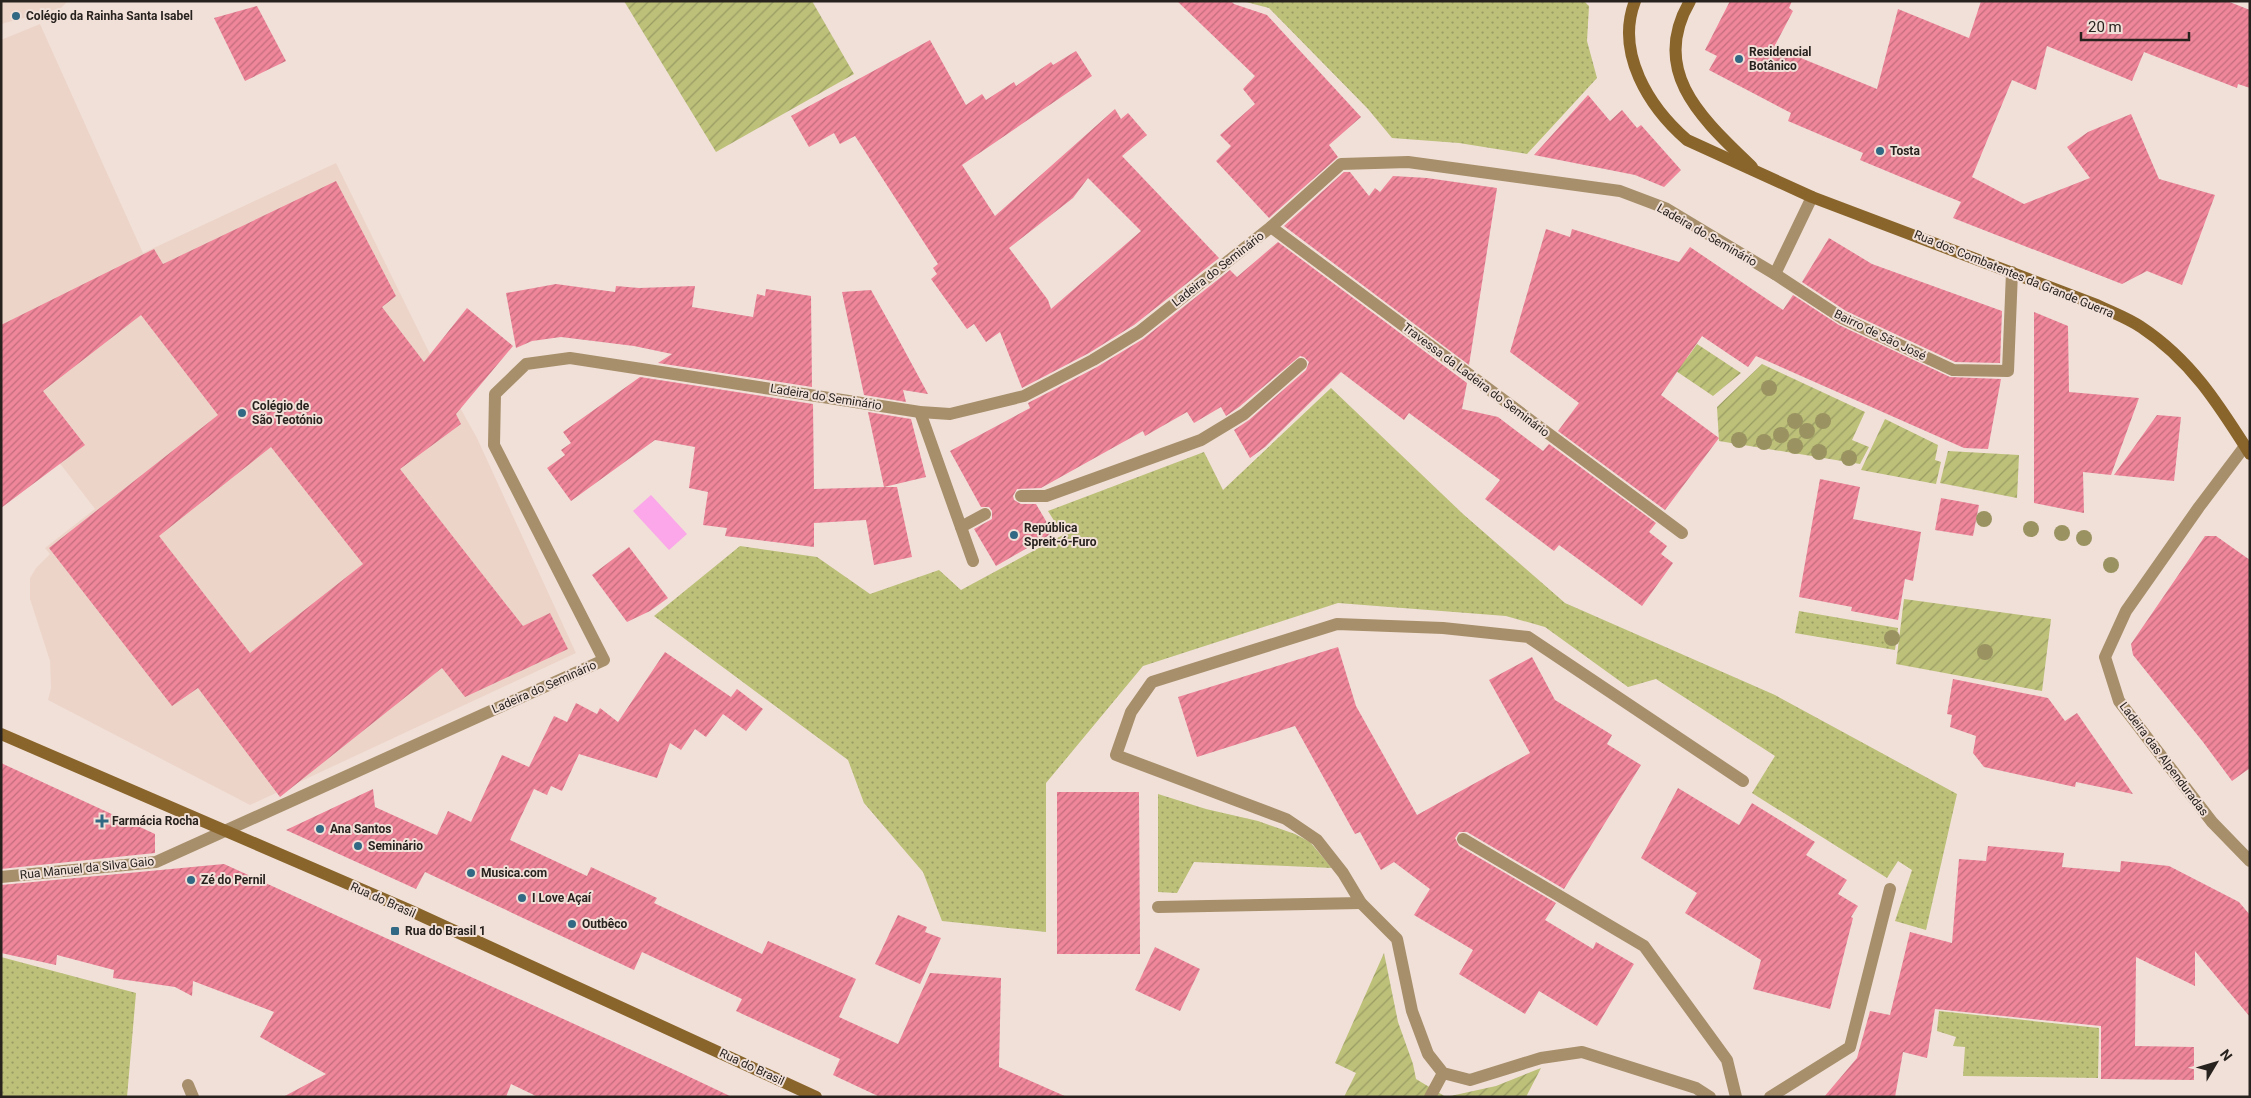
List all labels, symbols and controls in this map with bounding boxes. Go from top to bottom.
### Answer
place label: Colégio da Rainha Santa Isabel [26,9,193,23]
marker: Colégio da Rainha Santa Isabel [10,10,22,22]
scale bar [2081,10,2188,42]
text: 20 m [2088,18,2122,36]
place label: Residencial Botânico [1749,45,1812,73]
marker: Residencial Botânico [1733,53,1745,65]
place label: Tosta [1890,144,1920,158]
marker: Tosta [1874,145,1886,157]
street label: Ladeira do Seminário [1655,201,1760,269]
street label: Rua dos Combatentes da Grande Guerra [1912,227,2116,321]
street label: Ladeira do Seminário [1169,229,1267,309]
street label: Bairro de São José [1832,307,1928,363]
street label: Travessa da Ladeira do Seminário [1400,320,1552,440]
street label: Ladeira do Seminário [769,381,883,413]
place label: Colégio de São Teotónio [252,399,323,427]
marker: Colégio de São Teotónio [236,407,248,419]
place label: República Spreit-ó-Furo [1024,521,1097,549]
marker: República Spreit-ó-Furo [1008,529,1020,541]
street label: Ladeira do Seminário [490,658,599,716]
street label: Ladeira das Alpenduradas [2117,699,2211,819]
place label: Farmácia Rocha [112,814,199,828]
marker: Farmácia Rocha [96,815,108,827]
place label: Ana Santos [330,822,391,836]
marker: Ana Santos [314,823,326,835]
place label: Seminário [368,839,423,853]
marker: Seminário [352,840,364,852]
street label: Rua Manuel da Silva Gaio [19,854,155,882]
place label: Musica.com [481,866,547,880]
marker: Musica.com [465,867,477,879]
place label: Zé do Pernil [201,873,266,887]
marker: Zé do Pernil [185,874,197,886]
street label: Rua do Brasil [348,879,418,921]
place label: I Love Açaí [532,891,592,905]
marker: I Love Açaí [516,892,528,904]
place label: Outbêco [582,917,628,931]
marker: Outbêco [566,918,578,930]
place label: Rua do Brasil 1 [405,924,486,938]
marker: Rua do Brasil 1 [389,925,401,937]
north arrow [2191,1038,2241,1088]
street label: Rua do Brasil [717,1046,787,1088]
text: N [2217,1046,2236,1064]

